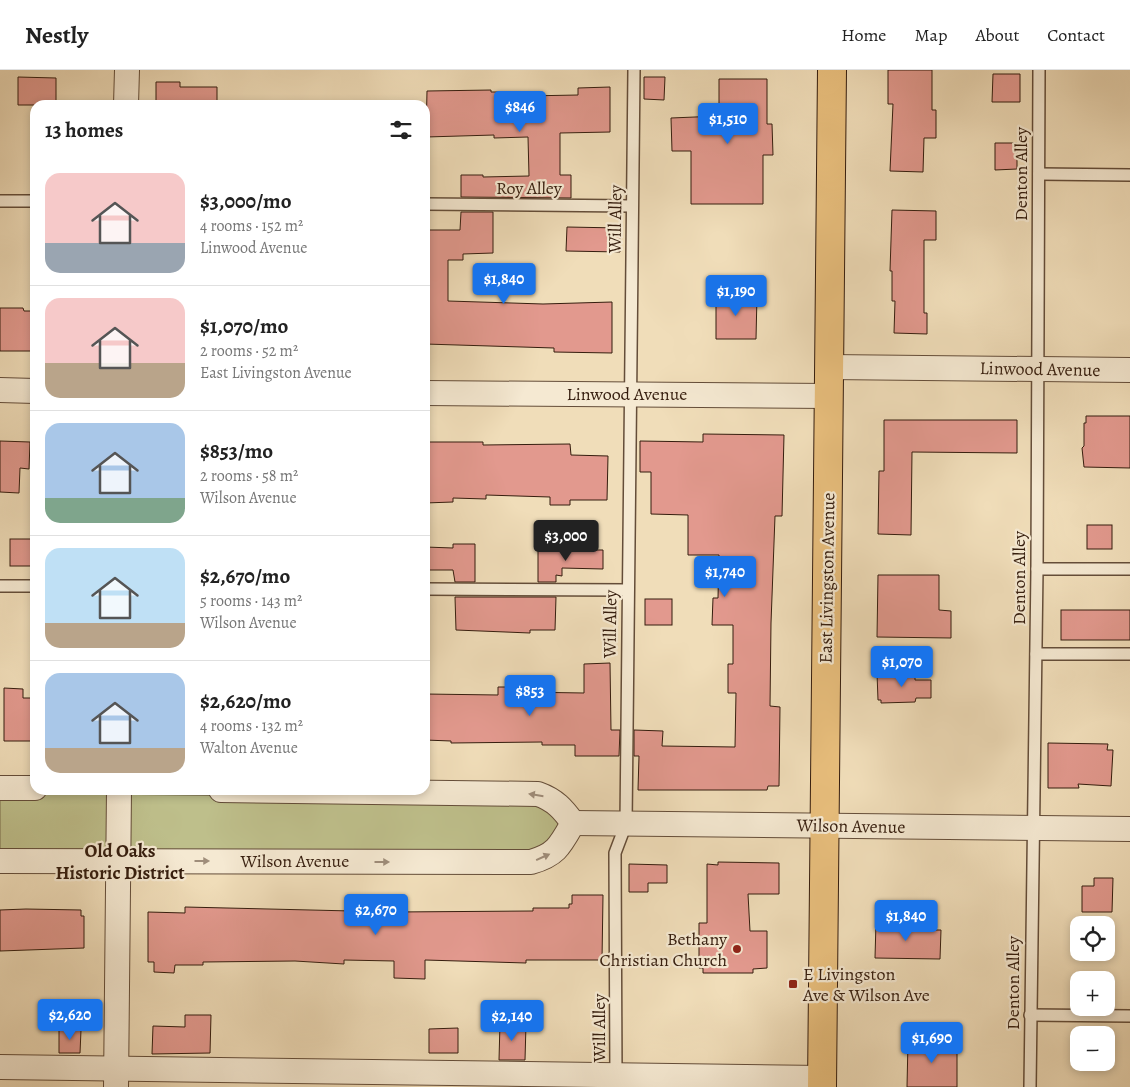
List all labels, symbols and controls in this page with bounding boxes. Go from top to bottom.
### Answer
text: Nestly [25,19,88,51]
text: Home [841,23,886,47]
text: Map [914,23,947,47]
text: About [975,23,1019,47]
text: Contact [1047,23,1105,47]
pin: $846 [490,90,550,133]
text: $846 [505,96,535,118]
pin: $1,510 [687,102,769,145]
text: $1,510 [709,108,747,130]
text: 13 homes [45,116,123,144]
icon: filters [387,116,415,144]
street label: Denton Alley [1009,126,1033,221]
street label: Roy Alley [496,176,563,200]
street label: Will Alley [602,184,628,254]
text: $3,000/mo [200,187,292,215]
icon: home [85,193,145,253]
text: 4 rooms · 152 m² [200,215,303,237]
text: Linwood Avenue [200,237,307,259]
pin: $1,840 [463,262,545,305]
text: $1,840 [484,268,524,290]
pin: $1,190 [695,274,777,317]
text: $1,190 [717,280,755,302]
text: $1,070/mo [200,312,288,340]
icon: home [85,318,145,378]
text: 2 rooms · 52 m² [200,340,298,362]
street label: Linwood Avenue [979,356,1101,382]
text: East Livingston Avenue [200,362,352,384]
street label: Linwood Avenue [567,382,687,406]
text: $853/mo [200,437,273,465]
icon: home [85,443,145,503]
text: 2 rooms · 58 m² [200,465,298,487]
text: Wilson Avenue [200,487,297,509]
street label: East Livingston Avenue [814,492,840,664]
pin: $3,000 [525,520,607,562]
text: $3,000 [545,525,587,547]
street label: Denton Alley [1007,530,1031,625]
pin: $1,740 [684,556,766,598]
text: $1,740 [705,561,745,583]
text: $2,670/mo [200,562,290,590]
icon: home [85,568,145,628]
street label: Will Alley [597,589,623,659]
text: 5 rooms · 143 m² [200,590,302,612]
text: Wilson Avenue [200,612,297,634]
pin: $1,070 [861,646,943,688]
text: $1,070 [882,651,922,673]
pin: $853 [500,674,560,717]
text: $853 [516,680,544,702]
text: $2,620/mo [200,687,291,715]
icon: home [85,693,145,753]
text: 4 rooms · 132 m² [200,715,303,737]
text: Walton Avenue [200,737,298,759]
one-way arrow [528,791,544,799]
street label: Wilson Avenue [795,813,906,839]
district label: Old Oaks Historic District [56,838,185,886]
street label: Wilson Avenue [240,849,349,873]
one-way arrow [536,853,550,861]
one-way arrow [194,857,210,865]
one-way arrow [374,858,390,866]
pin: $2,670 [335,894,417,936]
text: $2,670 [355,899,397,921]
pin: $1,840 [865,900,947,942]
text: $1,840 [886,905,926,927]
map controls [1070,916,1115,1071]
button: locate [1070,916,1115,961]
place label: Bethany Christian Church [600,927,728,972]
street label: Denton Alley [1001,935,1025,1030]
marker: Bethany Christian Church [731,943,743,955]
place label: E Livingston Ave & Wilson Ave [802,962,930,1007]
button: + [1070,971,1115,1016]
marker: E Livingston Ave & Wilson Ave [787,978,799,990]
street label: Will Alley [587,993,611,1063]
pin: $2,620 [29,998,111,1041]
pin: $2,140 [471,1000,553,1042]
text: $2,620 [49,1004,91,1026]
text: $2,140 [492,1005,532,1027]
pin: $1,690 [891,1022,973,1064]
button: − [1070,1026,1115,1071]
text: $1,690 [912,1027,952,1049]

